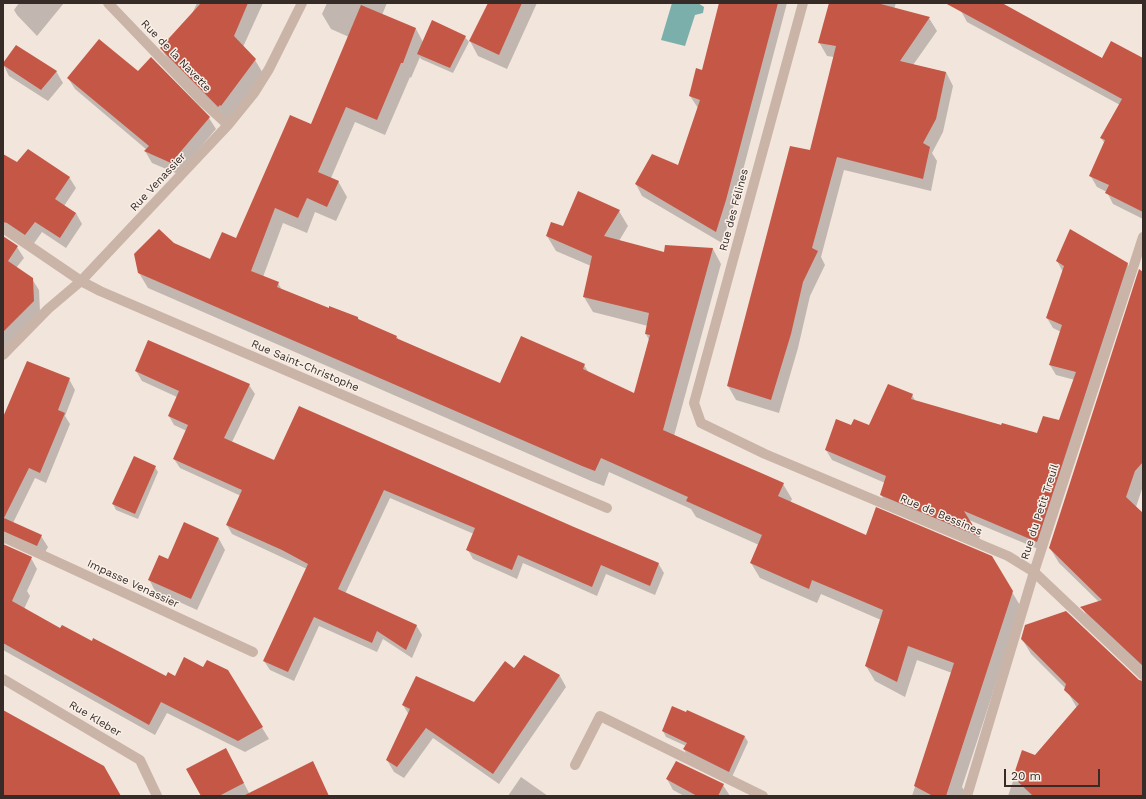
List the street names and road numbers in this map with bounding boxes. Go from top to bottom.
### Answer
street label: Rue de la Navette [138,17,214,95]
street label: Rue Venassier [127,150,189,214]
street label: Rue des Félines [717,167,751,253]
street label: Rue Saint-Christophe [249,337,361,395]
street label: Rue du Petit Treuil [1018,462,1062,562]
street label: Rue de Bessines [898,492,984,538]
street label: Impasse Venassier [85,557,181,611]
street label: Rue Kleber [66,698,124,740]

